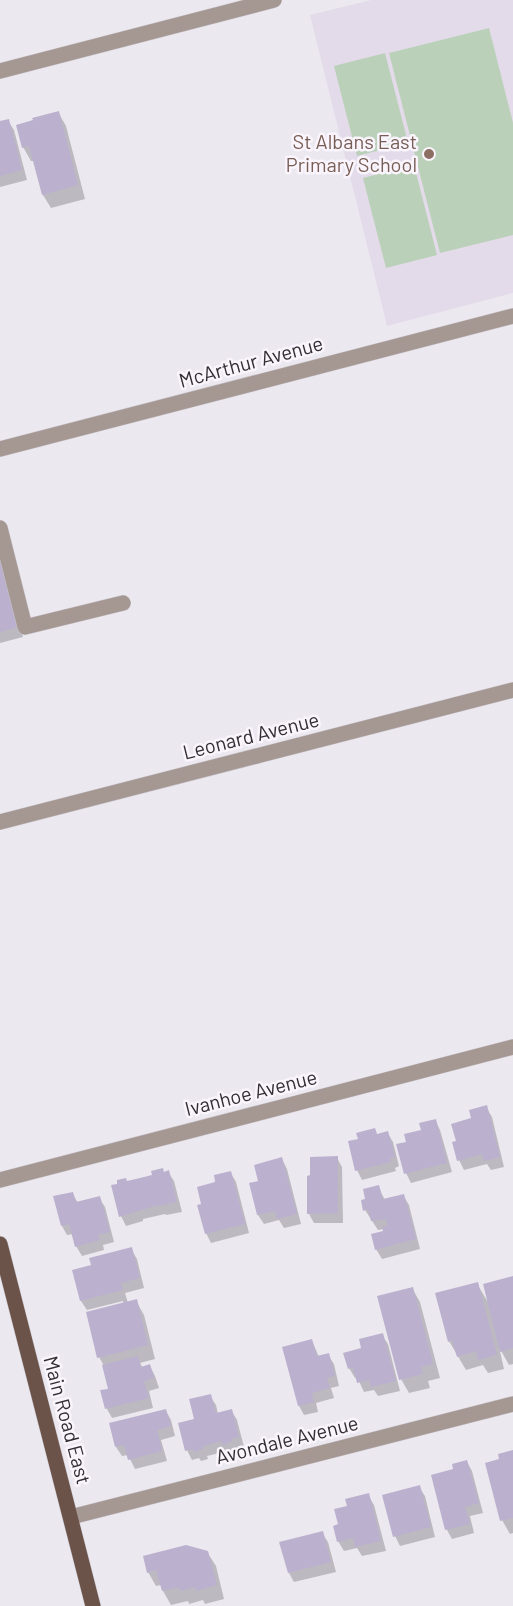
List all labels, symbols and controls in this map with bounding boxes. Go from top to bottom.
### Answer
place label: St Albans East Primary School [286,129,417,176]
marker: St Albans East Primary School [422,147,436,161]
street label: McArthur Avenue [176,330,325,392]
street label: Leonard Avenue [180,707,321,764]
street label: Ivanhoe Avenue [182,1064,319,1120]
street label: Main Road East [39,1353,97,1487]
street label: Avondale Avenue [213,1410,361,1468]

